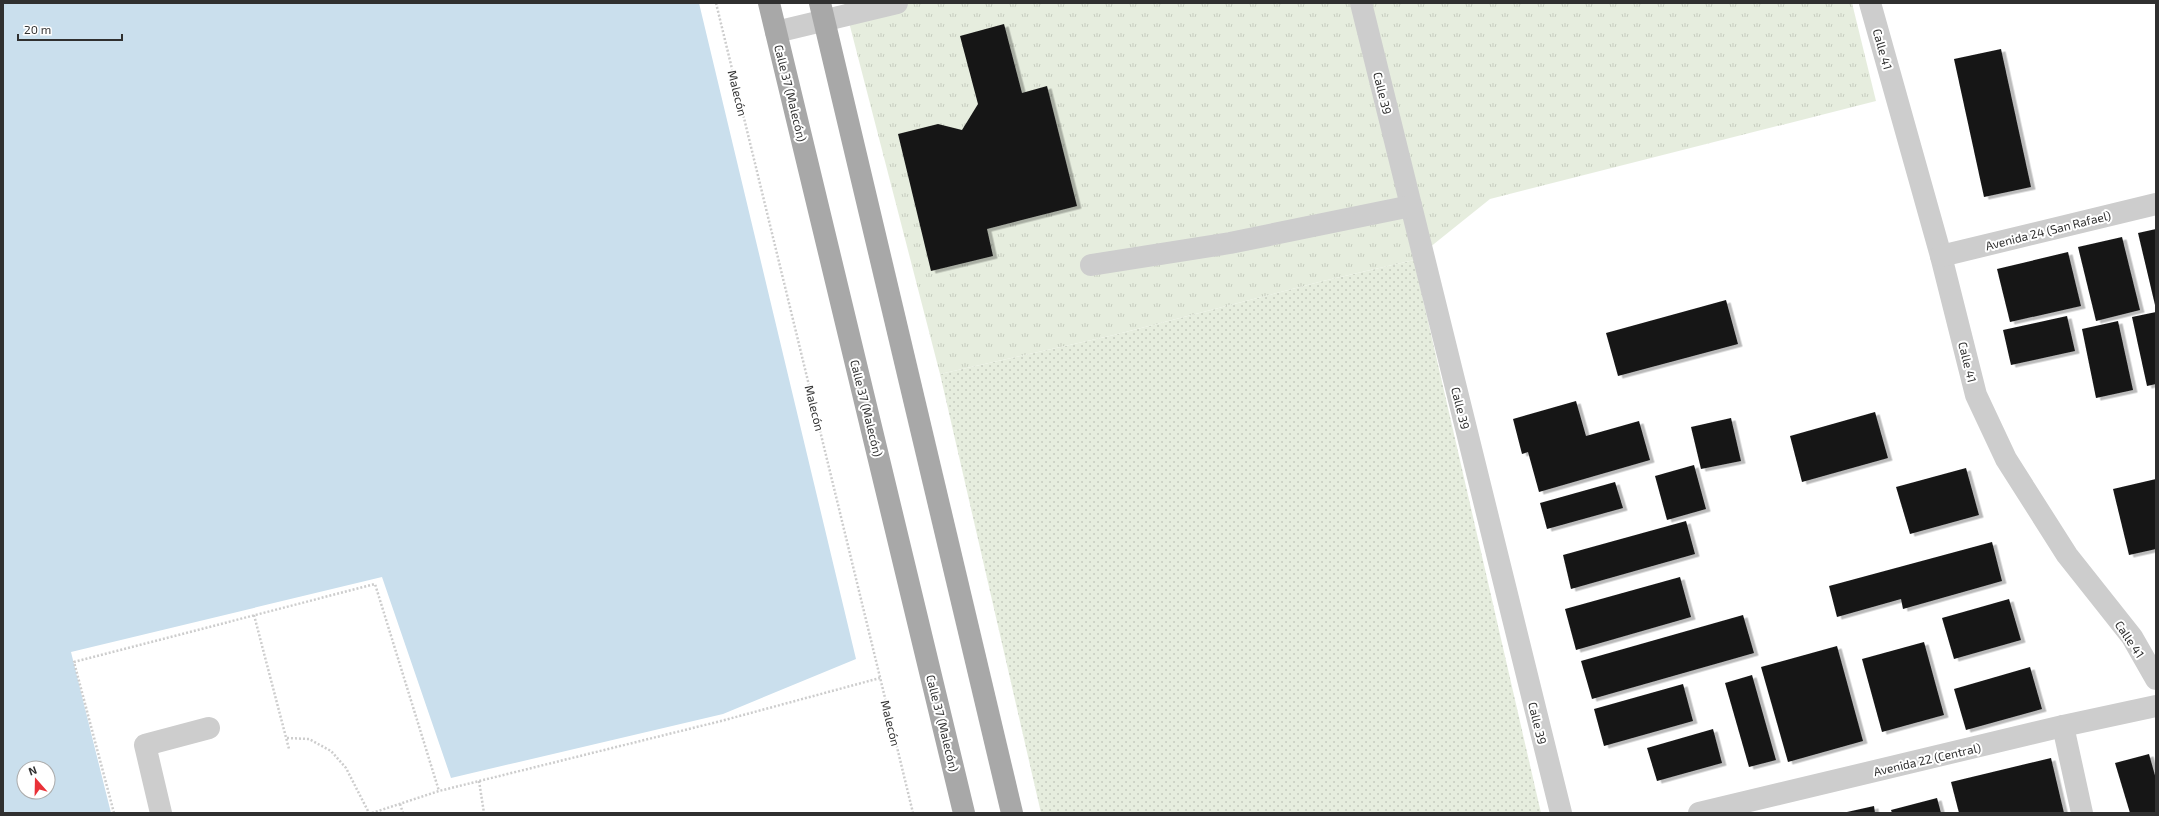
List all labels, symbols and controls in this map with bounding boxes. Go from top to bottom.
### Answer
scale bar [18,16,122,42]
text: 20 m [24,22,51,36]
street label: Calle 41 [1871,27,1895,71]
street label: Calle 37 (Malecón) [772,43,810,143]
street label: Malecón [726,69,750,117]
street label: Calle 39 [1371,70,1395,116]
street label: Avenida 24 (San Rafael) [1984,208,2112,252]
street label: Calle 41 [1956,340,1980,384]
street label: Calle 37 (Malecón) [848,358,886,458]
street label: Malecón [803,384,827,432]
street label: Calle 39 [1449,385,1473,431]
street label: Calle 41 [2112,618,2148,660]
street label: Calle 37 (Malecón) [924,673,962,773]
street label: Malecón [879,699,903,747]
street label: Calle 39 [1526,700,1550,746]
street label: Avenida 22 (Central) [1872,740,1982,778]
north arrow [16,760,56,800]
text: N [26,763,38,778]

